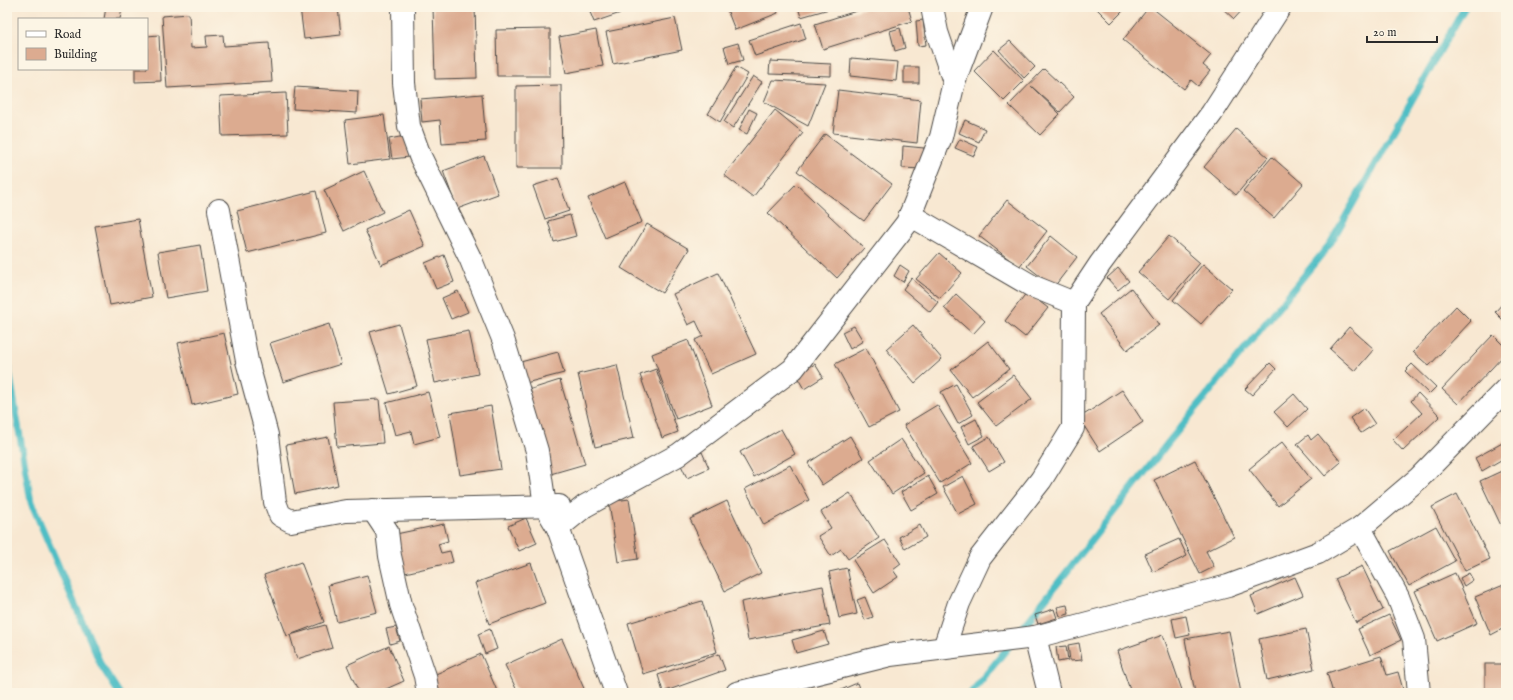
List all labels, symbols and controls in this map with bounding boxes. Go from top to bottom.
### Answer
legend [18,18,148,70]
scale bar [1367,18,1437,44]
text: 20 m [1373,25,1396,40]
text: Road [54,27,82,42]
text: Building [54,47,98,62]

